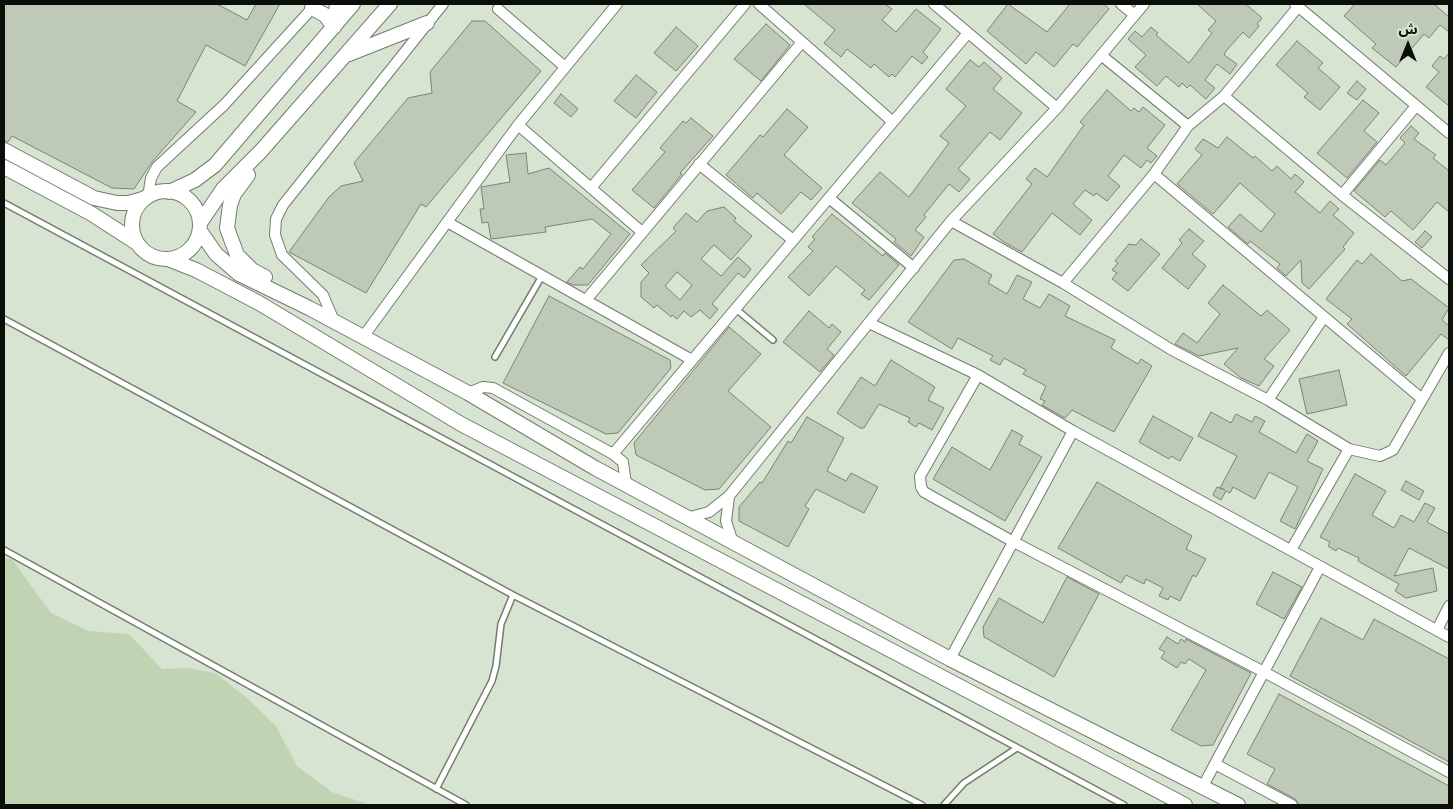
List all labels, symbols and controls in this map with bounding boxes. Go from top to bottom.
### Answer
north arrow [1383,20,1433,70]
text: ش [1398,21,1418,38]

